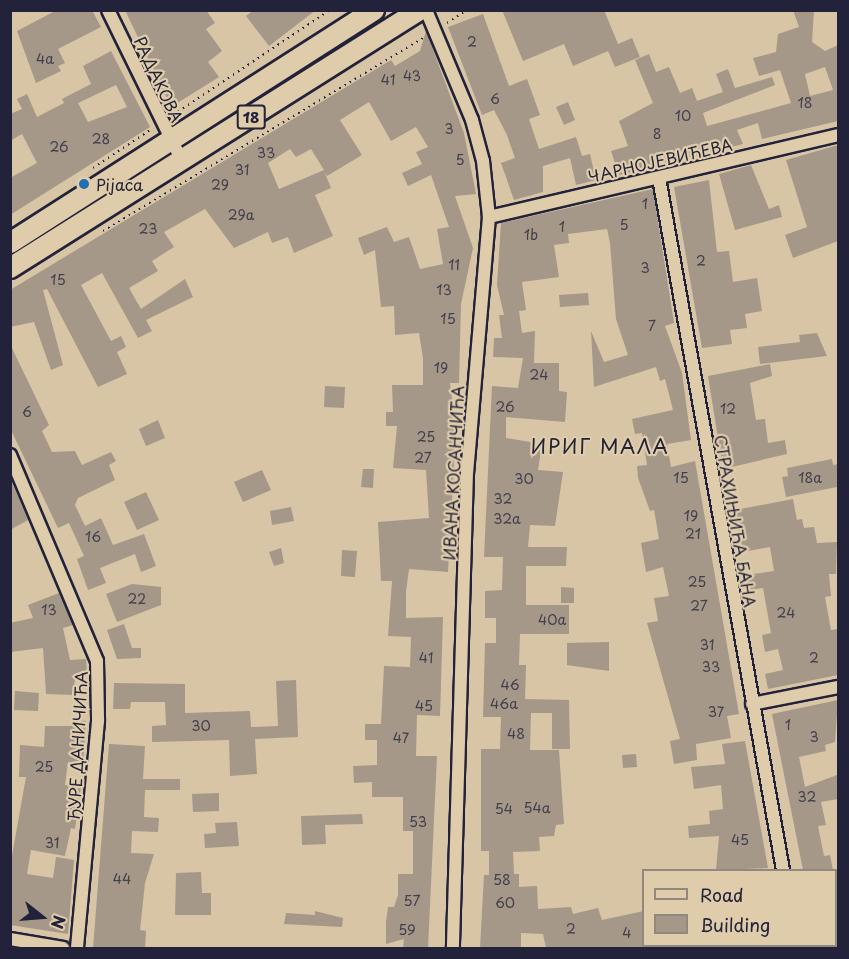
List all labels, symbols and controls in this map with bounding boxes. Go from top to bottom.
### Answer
street label: РАДАКОВА [131,33,187,125]
house number: 2 [467,34,477,50]
house number: 4a [36,51,54,67]
house number: 43 [403,68,421,84]
house number: 41 [381,72,395,88]
house number: 6 [490,91,500,107]
house number: 18 [797,95,813,111]
road number: 18 [236,105,266,129]
house number: 10 [675,108,691,124]
house number: 3 [444,121,454,137]
house number: 8 [653,126,661,142]
house number: 28 [92,131,110,147]
street label: ЧАРНОЈЕВИЋЕВА [586,134,734,186]
house number: 26 [49,139,69,155]
house number: 33 [257,145,275,161]
house number: 5 [455,152,465,168]
house number: 31 [235,162,249,178]
place label: Pijaca [96,174,143,194]
marker: Pijaca [77,177,91,191]
house number: 29 [211,177,229,193]
house number: 1 [642,196,648,212]
house number: 29a [228,207,254,223]
house number: 5 [619,217,629,233]
house number: 1 [559,219,565,235]
house number: 23 [139,221,157,237]
house number: 1b [524,227,538,243]
house number: 2 [696,253,706,269]
house number: 11 [448,257,460,273]
house number: 3 [640,260,650,276]
house number: 15 [50,272,66,288]
house number: 13 [436,282,452,298]
house number: 15 [440,311,456,327]
house number: 7 [648,318,656,334]
house number: 19 [434,360,448,376]
house number: 24 [530,367,548,383]
street label: ИВАНА КОСАНЧИЋА [439,386,467,560]
house number: 26 [495,399,515,415]
house number: 12 [720,401,736,417]
house number: 6 [22,404,32,420]
house number: 25 [417,429,435,445]
district label: ИРИГ МАЛА [531,434,669,458]
street label: СТРАХИЊИЋА БАНА [711,434,761,608]
house number: 27 [414,450,432,466]
house number: 15 [673,470,689,486]
house number: 18a [798,470,822,486]
house number: 30 [514,471,534,487]
house number: 32 [494,491,512,507]
house number: 19 [684,508,698,524]
house number: 32a [493,511,521,527]
house number: 21 [685,526,701,542]
house number: 16 [85,529,101,545]
house number: 25 [688,574,706,590]
house number: 22 [128,591,146,607]
house number: 27 [690,598,708,614]
house number: 13 [41,602,57,618]
house number: 24 [777,605,795,621]
house number: 40a [538,612,566,628]
house number: 31 [700,637,714,653]
house number: 41 [419,650,433,666]
house number: 2 [809,650,819,666]
house number: 33 [702,659,720,675]
street label: ЂУРЕ ДАНИЧИЋА [63,670,91,822]
house number: 46 [500,677,520,693]
house number: 46a [490,696,518,712]
house number: 45 [415,698,433,714]
house number: 37 [708,704,724,720]
house number: 1 [785,717,791,733]
house number: 30 [191,718,211,734]
house number: 48 [507,726,525,742]
house number: 3 [809,729,819,745]
house number: 47 [393,730,409,746]
house number: 25 [35,759,53,775]
house number: 32 [798,789,816,805]
house number: 54a [523,800,551,816]
house number: 54 [495,801,513,817]
house number: 53 [409,814,427,830]
house number: 45 [731,832,749,848]
house number: 31 [45,835,59,851]
legend [642,869,837,947]
house number: 44 [113,871,131,887]
house number: 58 [493,872,511,888]
text: Road [700,881,744,908]
north arrow [12,887,72,947]
house number: 57 [404,893,420,909]
house number: 60 [495,895,515,911]
text: Building [700,911,770,938]
text: N [46,913,73,932]
house number: 2 [566,921,576,937]
house number: 59 [398,922,416,938]
house number: 4 [622,925,632,941]

